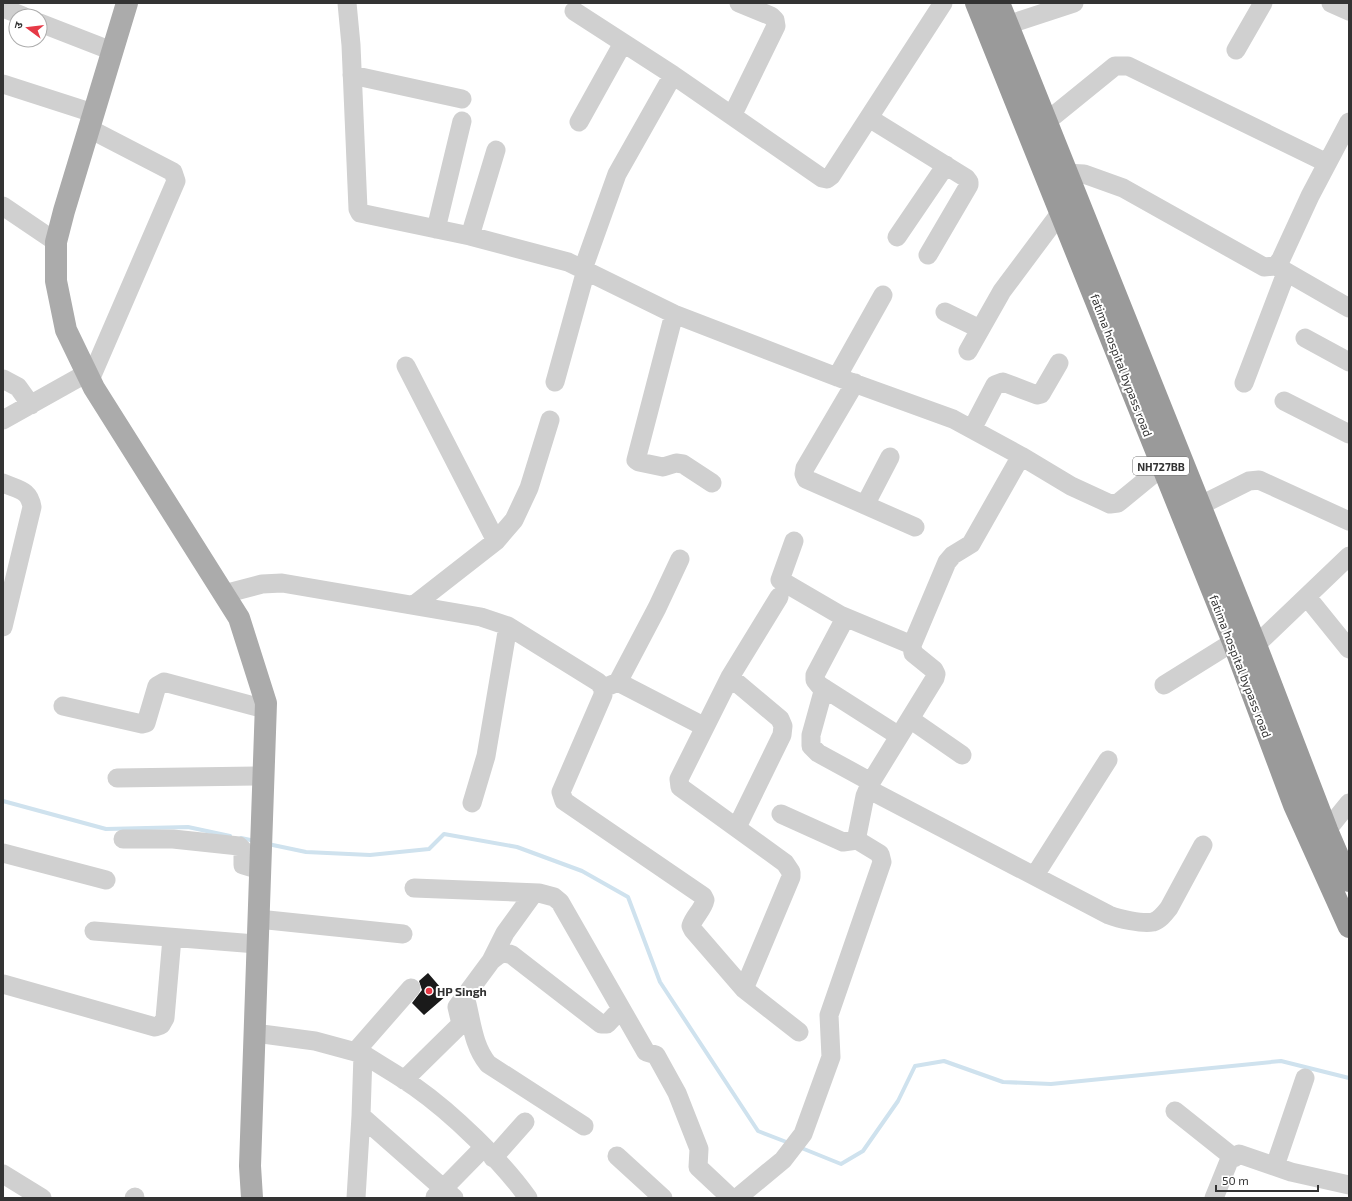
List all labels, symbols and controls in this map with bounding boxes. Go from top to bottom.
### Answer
north arrow [8,8,48,48]
text: उ [11,20,25,30]
street label: fatima hospital bypass road [1088,292,1156,438]
road number: NH727BB [1133,457,1189,475]
street label: fatima hospital bypass road [1207,593,1275,739]
place label: HP Singh [437,984,487,998]
marker: HP Singh [424,986,434,996]
scale bar [1216,1167,1318,1193]
text: 50 m [1222,1173,1249,1187]

